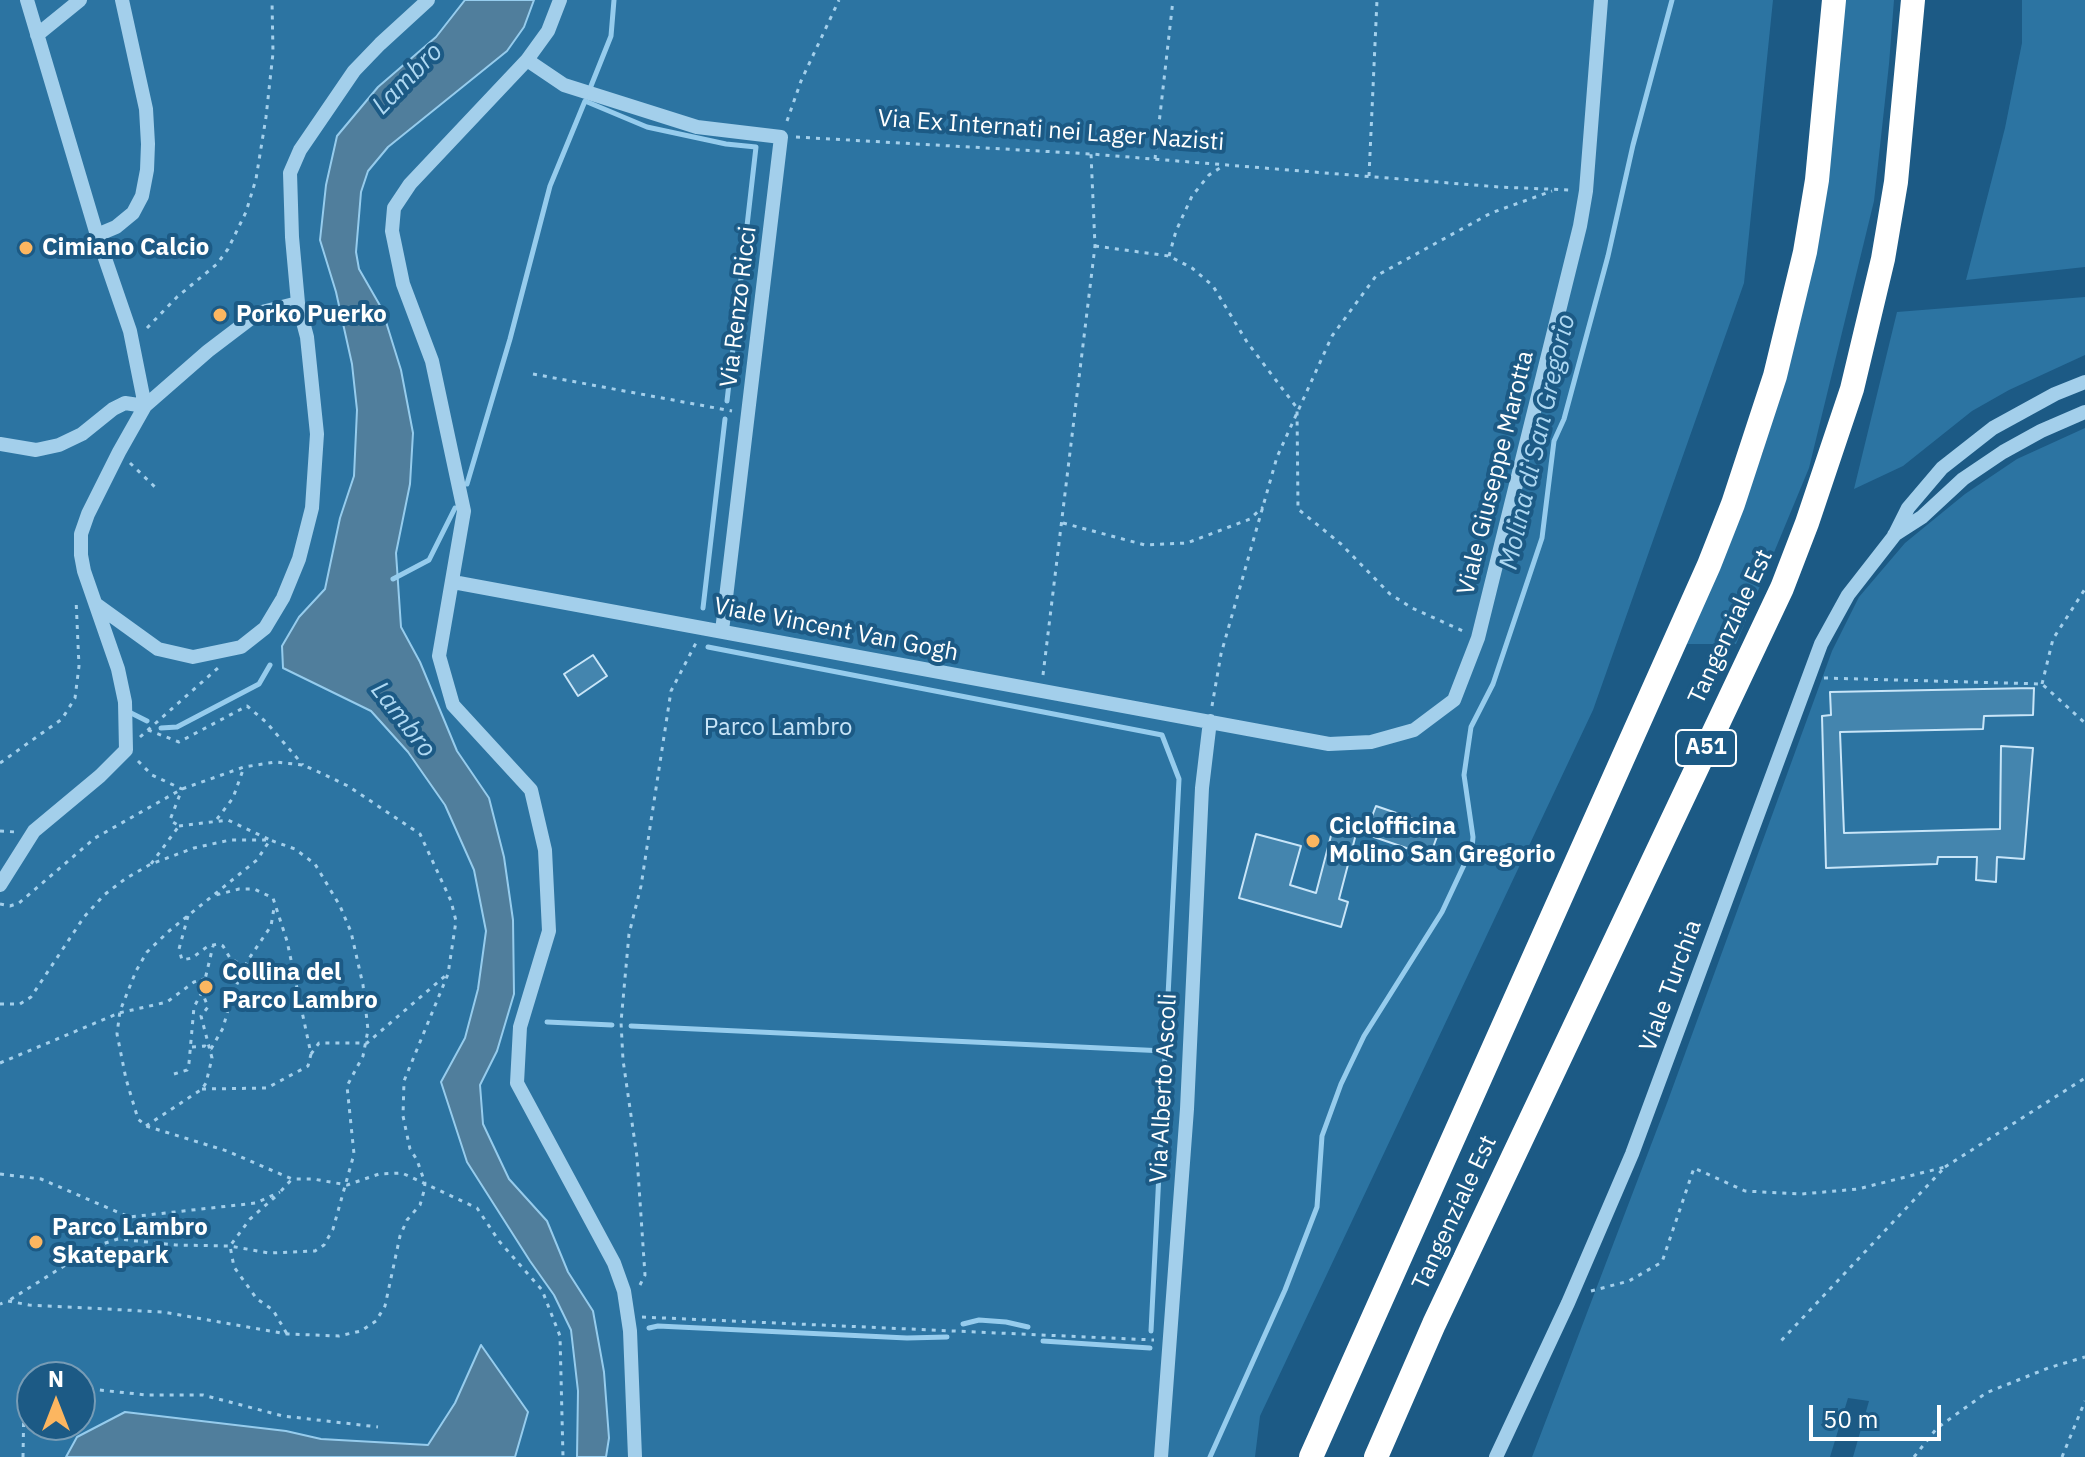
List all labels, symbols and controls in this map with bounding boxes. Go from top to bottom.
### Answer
water label: Lambro [366,37,450,121]
street label: Via Ex Internati nei Lager Nazisti [877,105,1225,157]
street label: Via Renzo Ricci [715,225,763,389]
place label: Cimiano Calcio [42,234,209,262]
marker: Cimiano Calcio [17,239,35,257]
place label: Porko Puerko [236,301,387,329]
marker: Porko Puerko [211,306,229,324]
water label: Molina di San Gregorio [1493,311,1583,573]
street label: Viale Giuseppe Marotta [1452,348,1540,598]
street label: Tangenziale Est [1683,545,1779,709]
street label: Viale Vincent Van Gogh [711,592,961,668]
water label: Lambro [364,676,442,764]
park label: Parco Lambro [704,714,852,742]
road number: A51 [1676,730,1736,766]
place label: Ciclofficina Molino San Gregorio [1329,813,1555,869]
marker: Ciclofficina Molino San Gregorio [1304,832,1322,850]
street label: Viale Turchia [1634,916,1708,1056]
place label: Collina del Parco Lambro [222,959,378,1015]
marker: Collina del Parco Lambro [197,978,215,996]
street label: Via Alberto Ascoli [1145,993,1183,1183]
street label: Tangenziale Est [1407,1131,1503,1295]
place label: Parco Lambro Skatepark [52,1214,208,1270]
marker: Parco Lambro Skatepark [27,1233,45,1251]
north arrow [16,1361,96,1441]
text: N [48,1364,64,1393]
scale bar [1813,1389,1945,1439]
text: 50 m [1823,1403,1878,1435]

